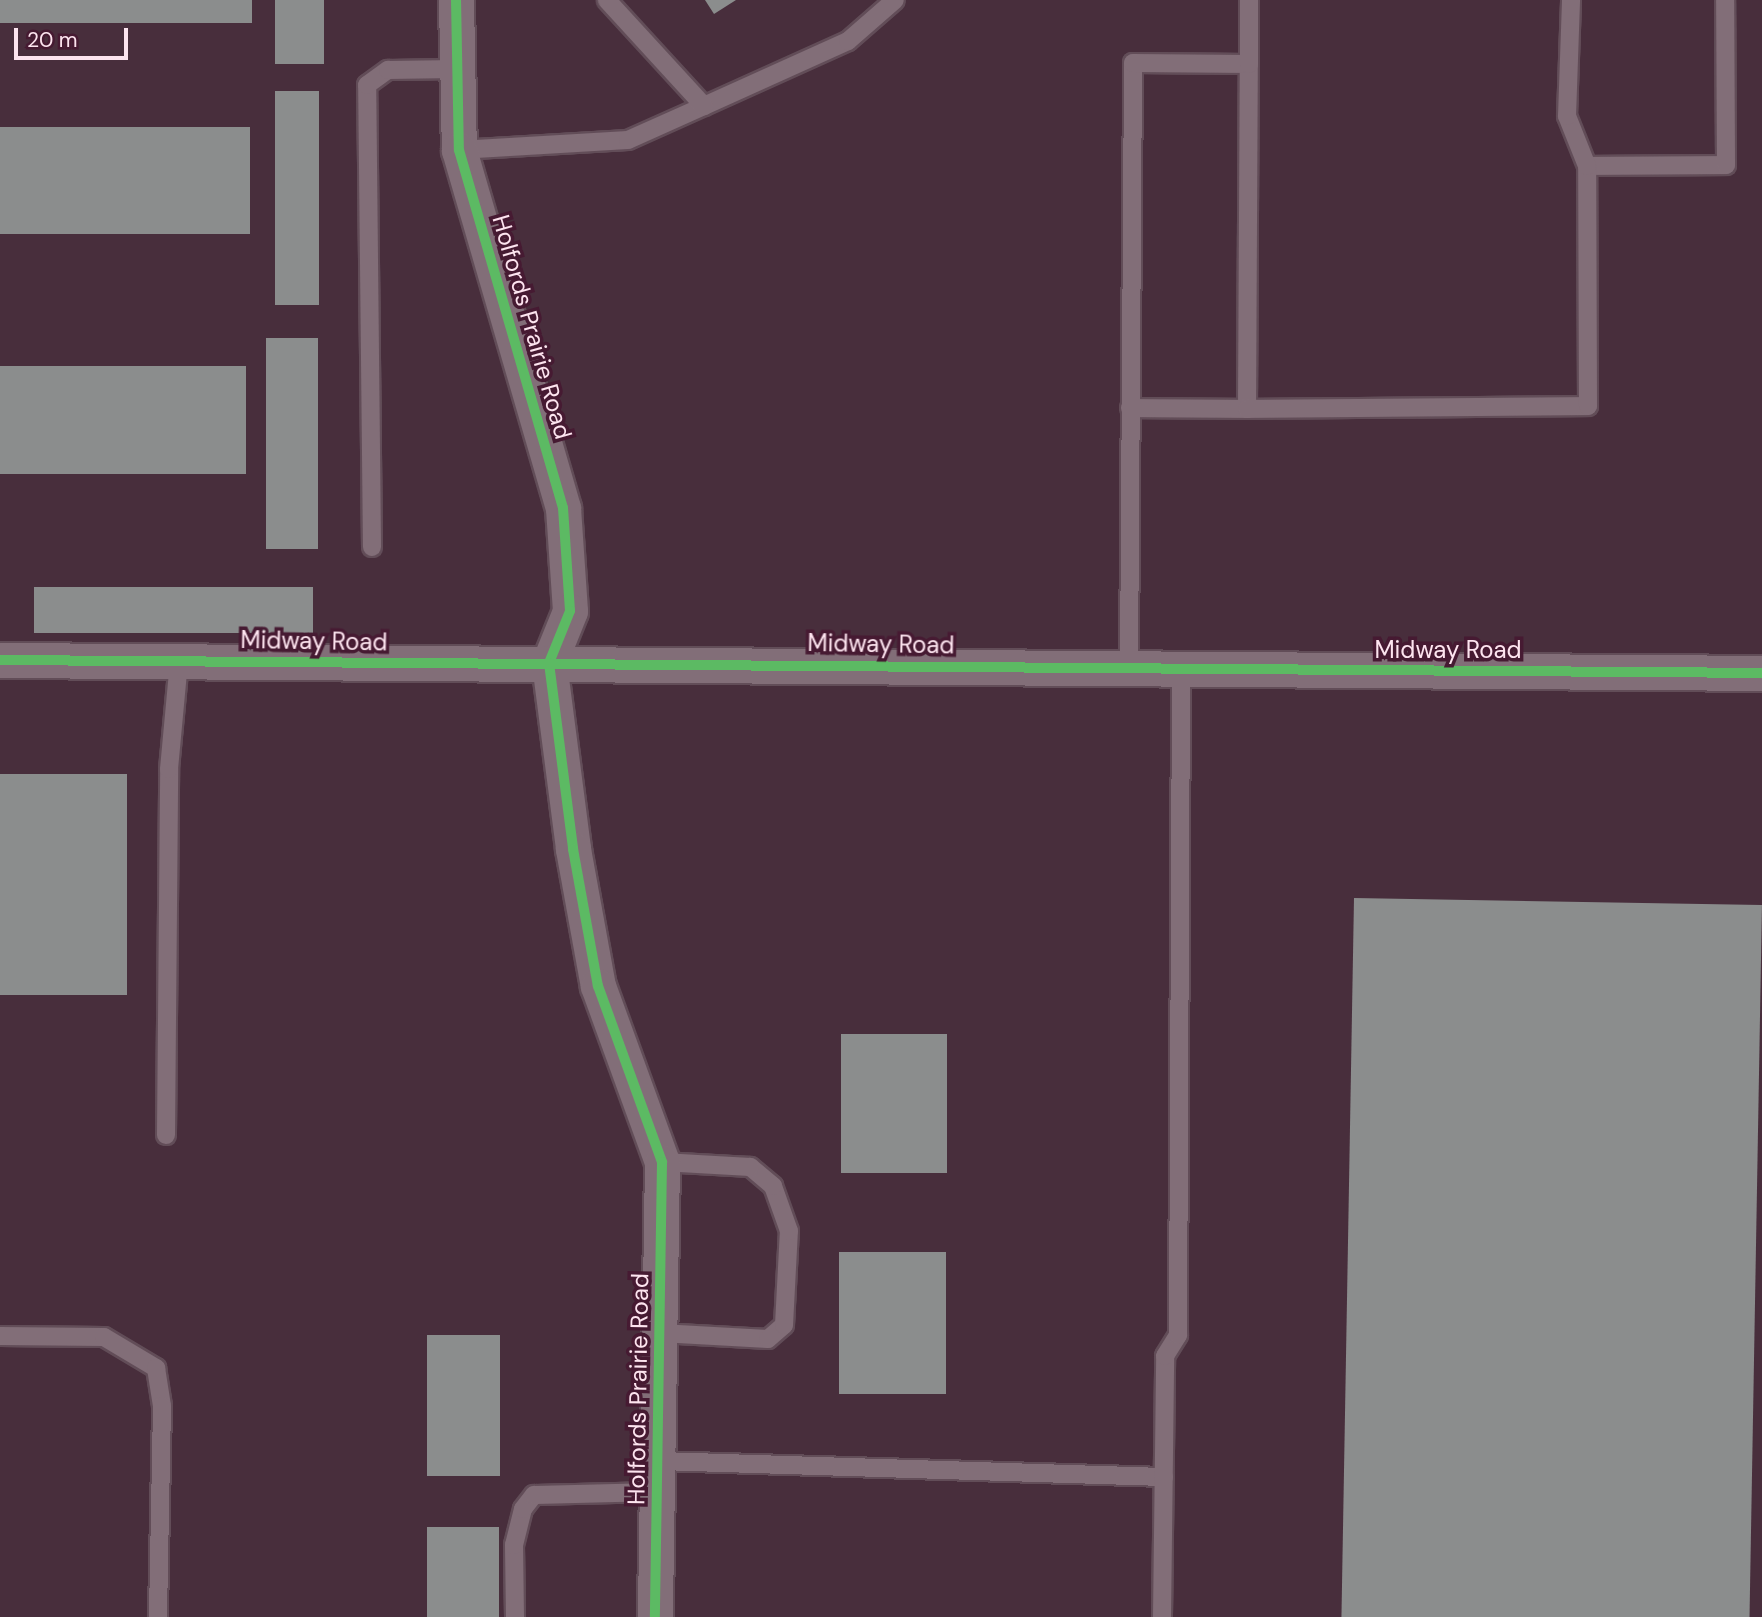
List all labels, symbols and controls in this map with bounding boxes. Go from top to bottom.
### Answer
scale bar [18,14,131,58]
text: 20 m [27,26,78,54]
street label: Holfords Prairie Road [486,212,578,442]
street label: Midway Road [240,625,388,657]
street label: Midway Road [807,628,955,660]
street label: Midway Road [1374,636,1522,664]
street label: Holfords Prairie Road [622,1273,654,1505]

